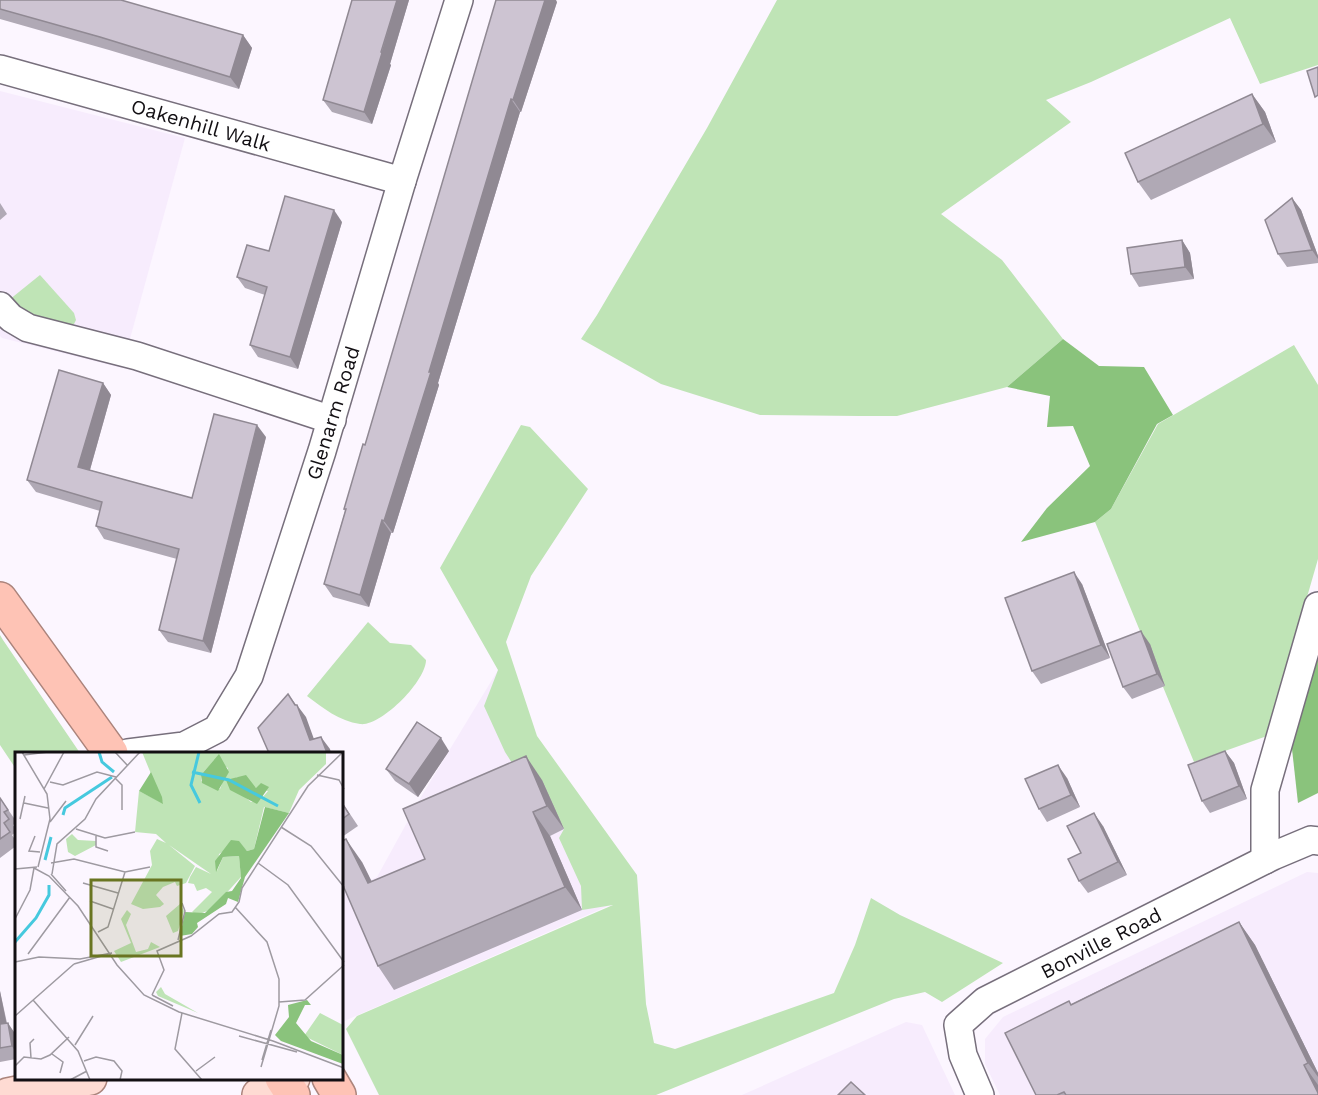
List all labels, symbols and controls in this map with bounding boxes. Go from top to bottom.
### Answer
street label: Oakenhill Walk [128,94,274,156]
street label: Glenarm Road [301,343,365,483]
inset map [15,752,344,1080]
street label: Bonville Road [1037,902,1165,984]

